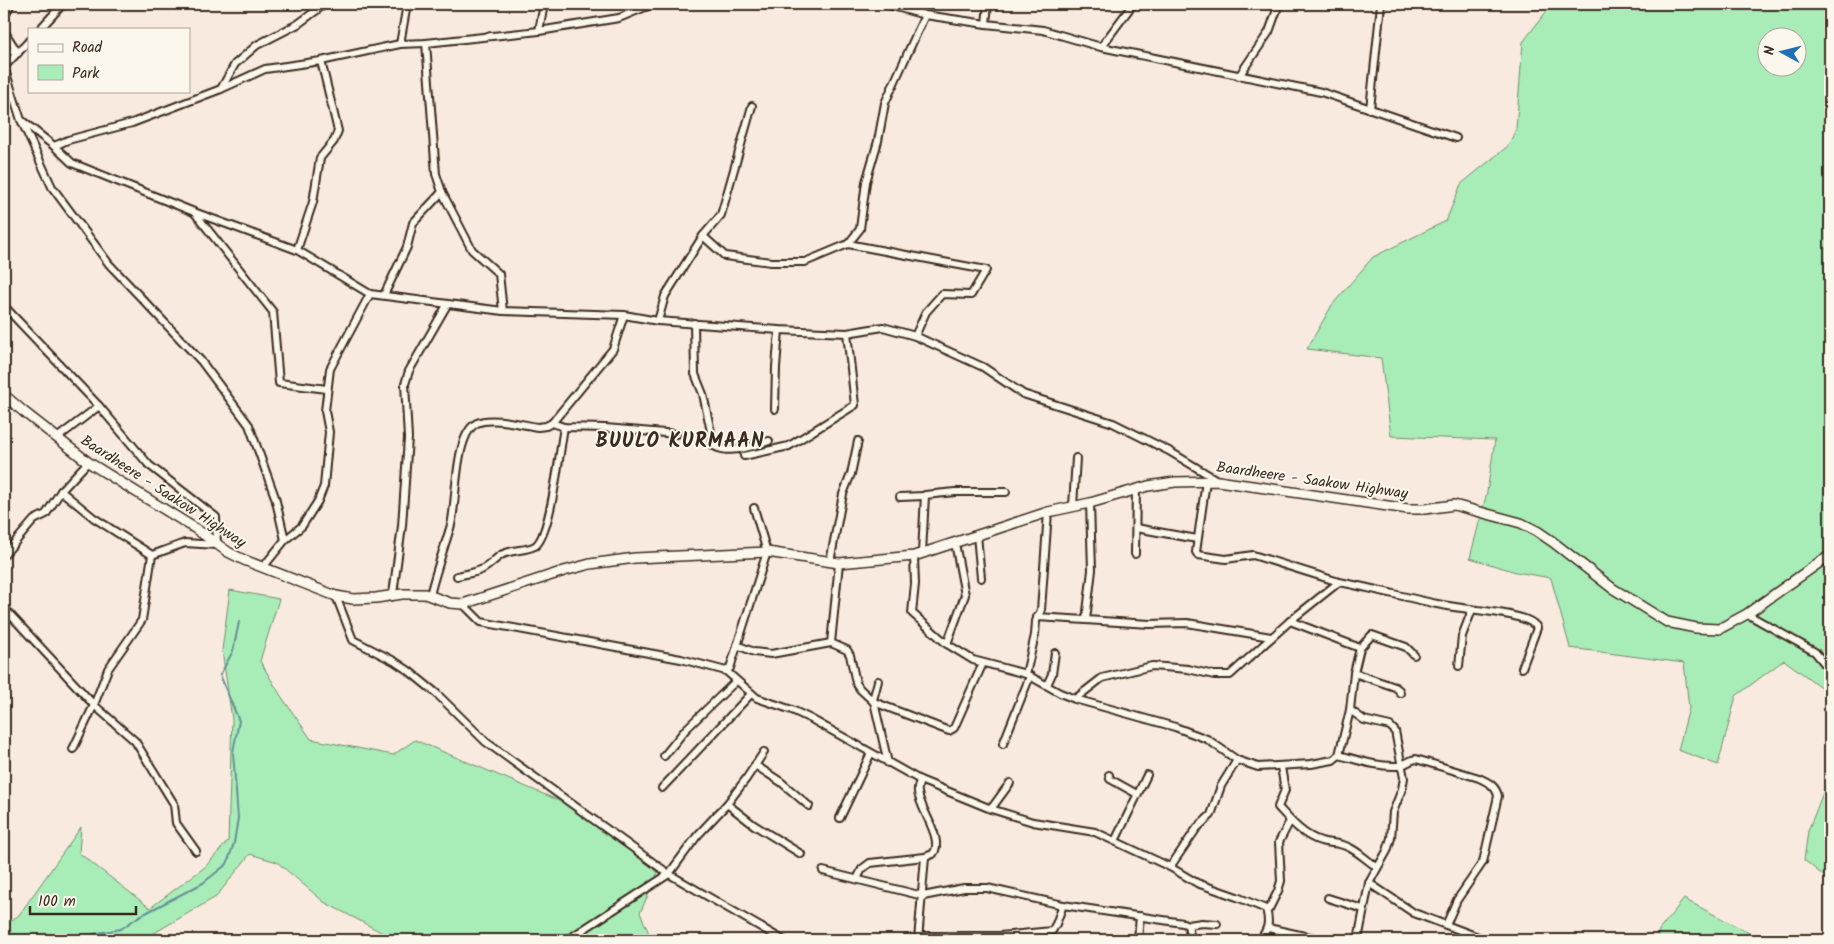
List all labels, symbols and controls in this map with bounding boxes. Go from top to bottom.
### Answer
legend [28,28,190,92]
north arrow [1756,28,1806,78]
text: Road [72,36,103,60]
text: N [1759,45,1782,56]
text: Park [72,62,100,86]
district label: BUULO KURMAAN [595,426,765,458]
street label: Baardheere - Saakow Highway [75,429,251,555]
street label: Baardheere - Saakow Highway [1215,456,1410,506]
scale bar [30,884,136,916]
text: 100 m [38,890,76,914]

